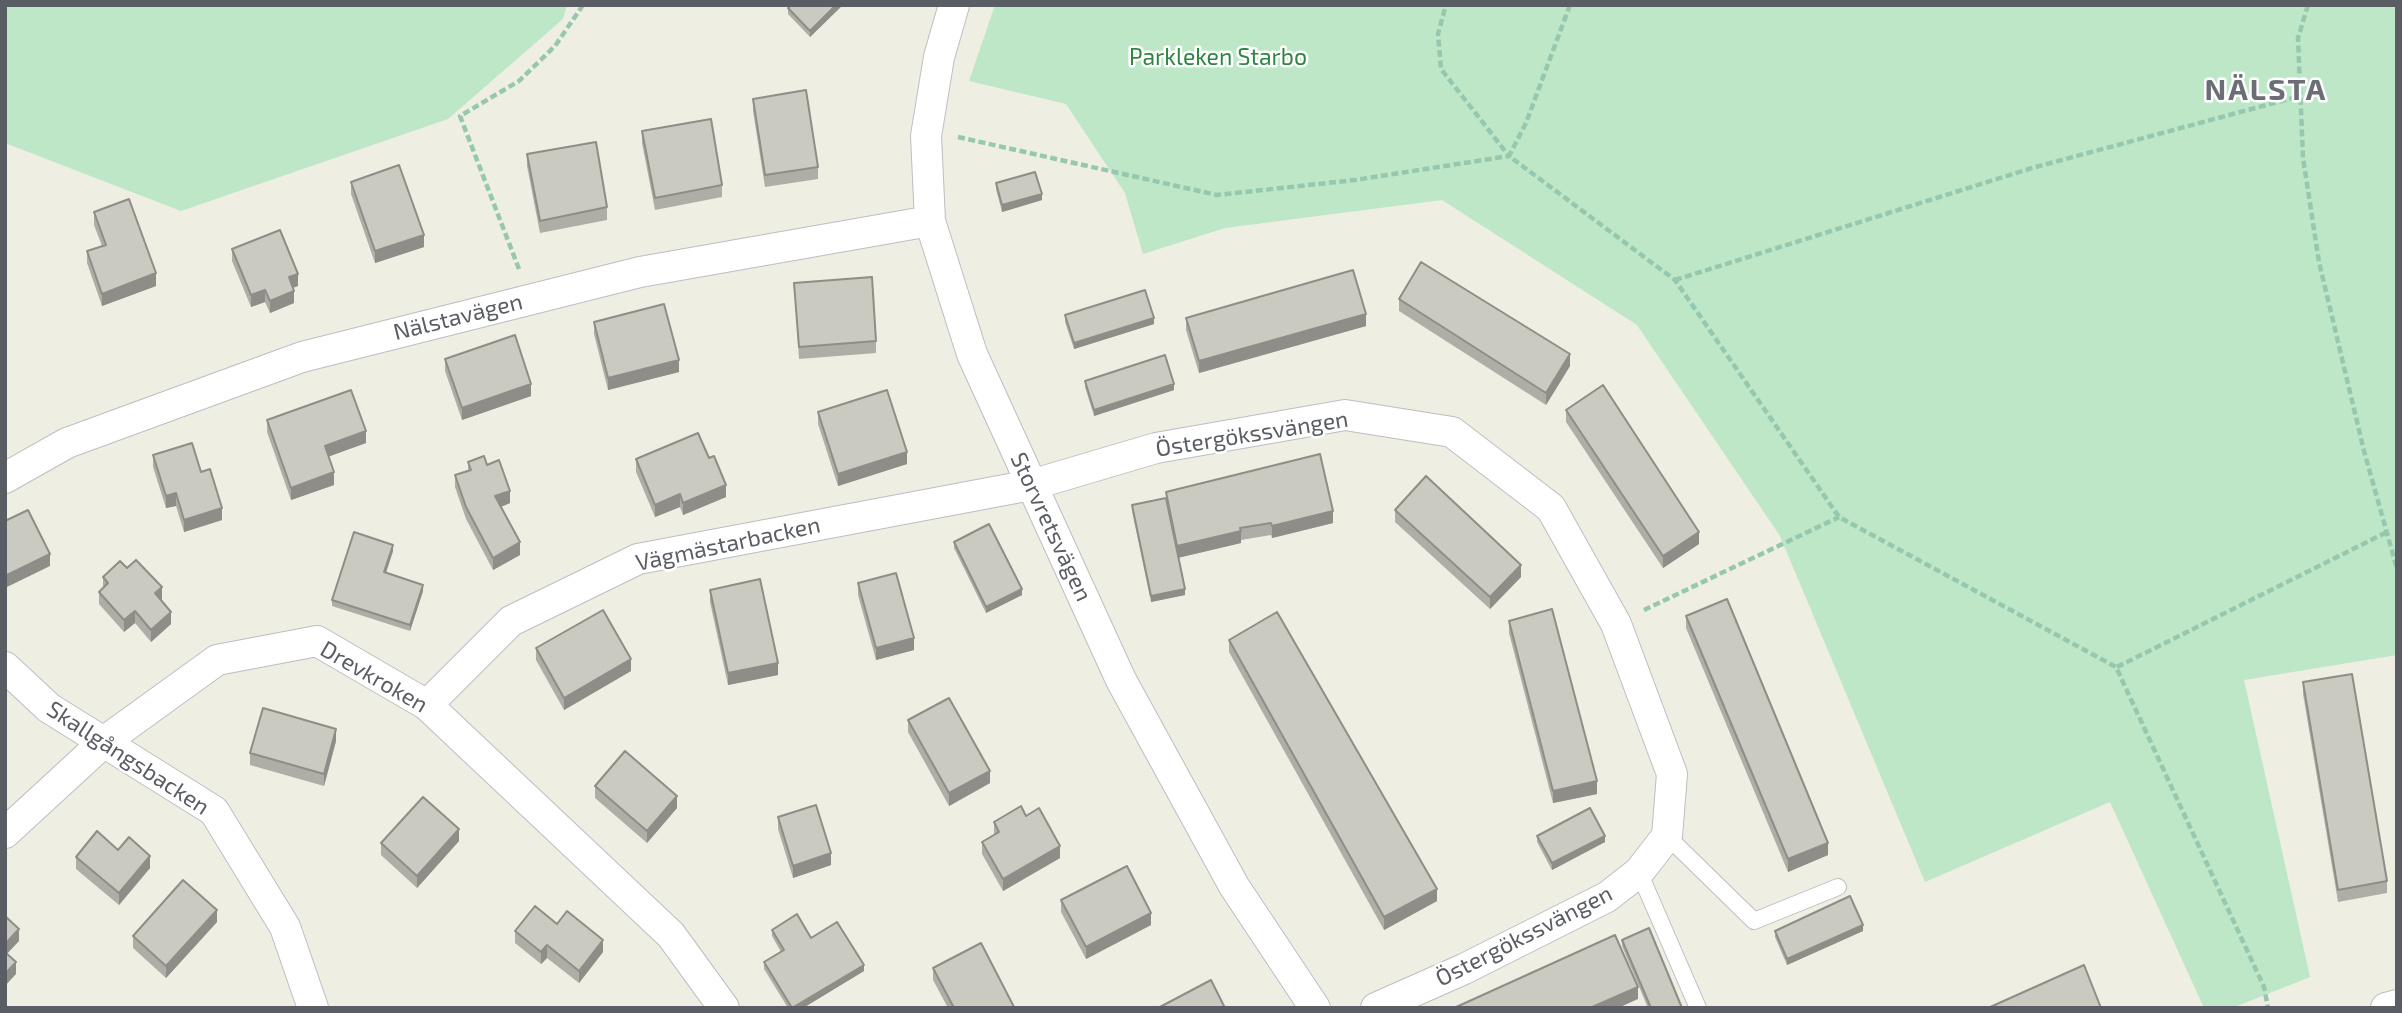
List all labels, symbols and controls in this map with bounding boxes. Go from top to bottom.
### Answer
park label: Parkleken Starbo [1129,43,1307,71]
district label: NÄLSTA [2205,72,2327,108]
street label: Nälstavägen [391,288,525,346]
street label: Östergökssvängen [1154,405,1350,463]
street label: Storvretsvägen [1005,448,1097,606]
street label: Vägmästarbacken [633,511,823,577]
street label: Drevkroken [315,635,433,719]
street label: Skallgångsbacken [42,695,214,821]
street label: Östergökssvängen [1431,880,1617,992]

